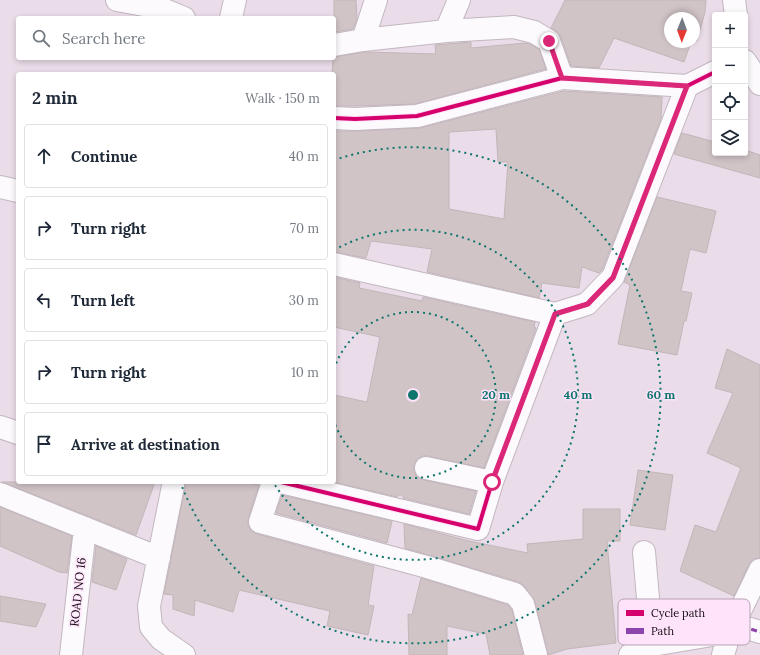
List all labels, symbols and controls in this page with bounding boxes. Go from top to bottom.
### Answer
north arrow [664,12,700,48]
map controls [712,12,748,156]
button: + [712,12,748,48]
search box [16,16,336,60]
icon: search [30,27,52,49]
text: Search here [62,29,145,48]
route end [540,32,558,50]
button: − [712,48,748,84]
button: locate [712,84,748,120]
text: 2 min [32,87,78,109]
text: Walk · 150 m [245,90,320,107]
button: layers [712,120,748,156]
icon: ahead [33,145,55,167]
text: Continue [71,147,137,166]
text: 40 m [289,148,319,165]
icon: right [33,217,55,239]
text: Turn right [71,219,147,238]
text: 70 m [290,220,319,237]
icon: left [33,289,55,311]
text: Turn left [71,291,135,310]
text: 30 m [289,292,319,309]
icon: right [33,361,55,383]
text: Turn right [71,363,147,382]
text: 10 m [291,364,319,381]
text: 20 m [482,387,510,402]
text: 40 m [564,387,592,402]
text: 60 m [647,387,675,402]
centre of rings [406,388,420,402]
icon: arrive [33,433,55,455]
text: Arrive at destination [71,435,220,454]
route start [483,473,501,491]
street label: ROAD NO 16 [66,556,89,627]
legend [618,599,750,645]
text: Cycle path [651,606,706,620]
text: Path [651,624,674,638]

